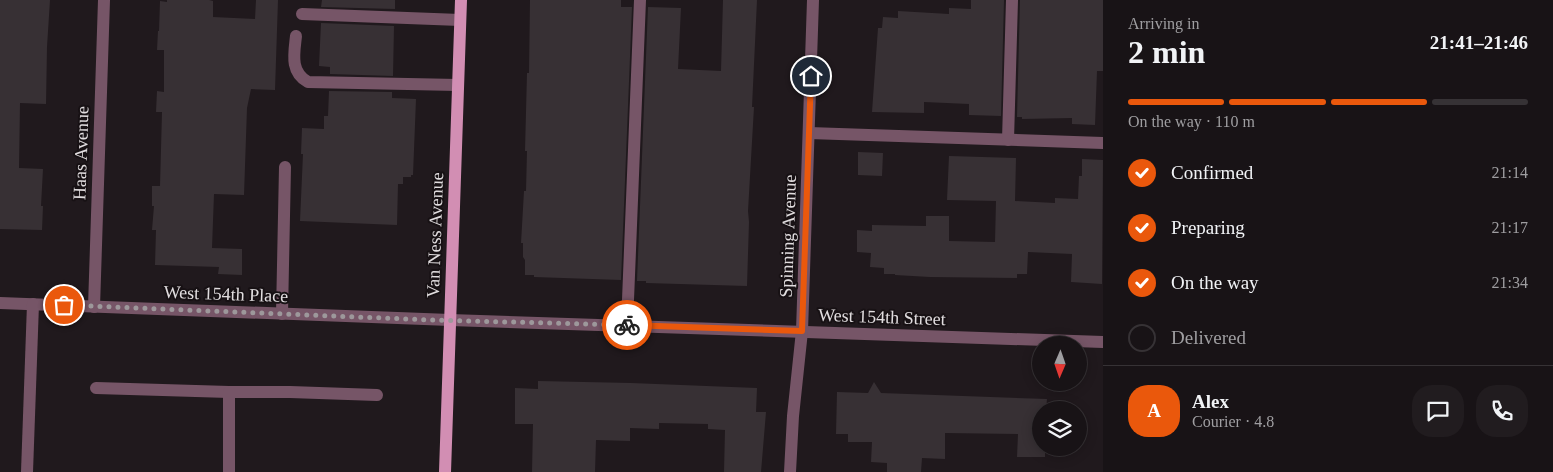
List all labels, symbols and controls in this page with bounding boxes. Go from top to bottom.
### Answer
text: Arriving in [1128,15,1200,32]
text: 21:41–21:46 [1430,32,1528,53]
text: 2 min [1128,34,1205,70]
pin [790,55,832,97]
icon: home [797,62,825,90]
street label: Haas Avenue [69,106,93,200]
text: On the way · 110 m [1128,113,1255,130]
icon: check [1128,159,1156,187]
text: Confirmed [1171,162,1253,183]
text: 21:14 [1492,164,1528,181]
street label: Van Ness Avenue [423,172,447,298]
street label: Spinning Avenue [776,174,800,298]
icon: check [1128,214,1156,242]
text: Preparing [1171,217,1245,238]
text: 21:17 [1492,219,1528,236]
icon: check [1128,269,1156,297]
text: On the way [1171,272,1259,293]
text: 21:34 [1492,274,1528,291]
street label: West 154th Place [163,282,289,306]
pin [43,284,85,326]
icon: bag [50,291,78,319]
courier [602,300,652,350]
street label: West 154th Street [818,305,946,329]
icon: bike [613,311,641,339]
text: Delivered [1171,327,1246,348]
north arrow [1032,336,1088,391]
map controls [1032,336,1087,456]
button: chat [1412,385,1464,437]
button: phone [1476,385,1528,437]
text: Alex [1192,391,1229,412]
text: A [1147,400,1161,421]
button: layers [1032,401,1087,456]
text: Courier · 4.8 [1192,413,1274,430]

